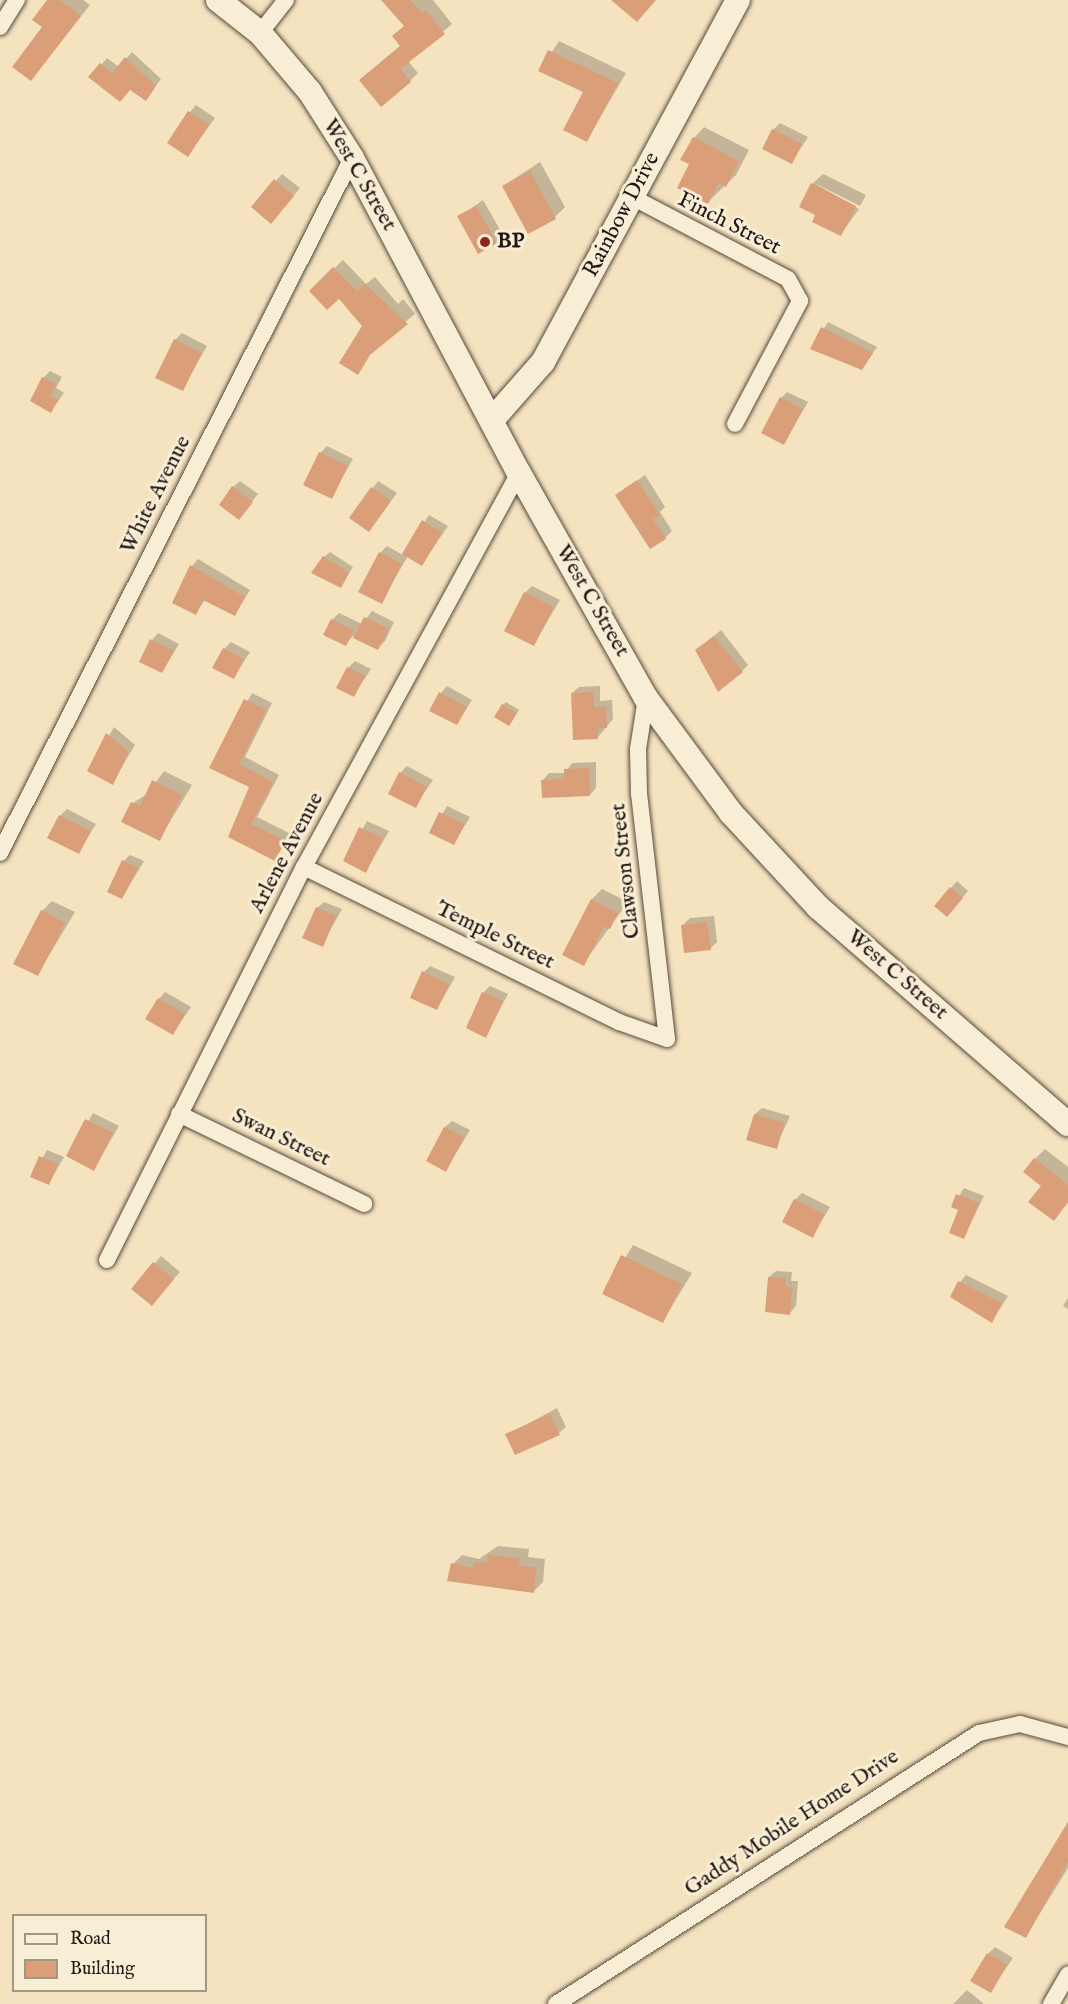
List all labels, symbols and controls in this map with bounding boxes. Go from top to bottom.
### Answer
street label: West C Street [316,114,402,236]
street label: Rainbow Drive [578,148,666,282]
street label: Finch Street [673,187,785,261]
place label: BP [497,229,524,255]
marker: BP [478,235,492,249]
street label: White Avenue [115,431,197,559]
street label: West C Street [549,540,635,662]
street label: Arlene Avenue [244,788,330,918]
street label: Clawson Street [606,802,646,940]
street label: Temple Street [431,896,559,976]
street label: West C Street [841,924,953,1026]
street label: Swan Street [228,1103,334,1173]
street label: Gaddy Mobile Home Drive [680,1744,904,1902]
legend [12,1914,207,1992]
text: Road [70,1928,111,1951]
text: Building [70,1958,135,1981]

